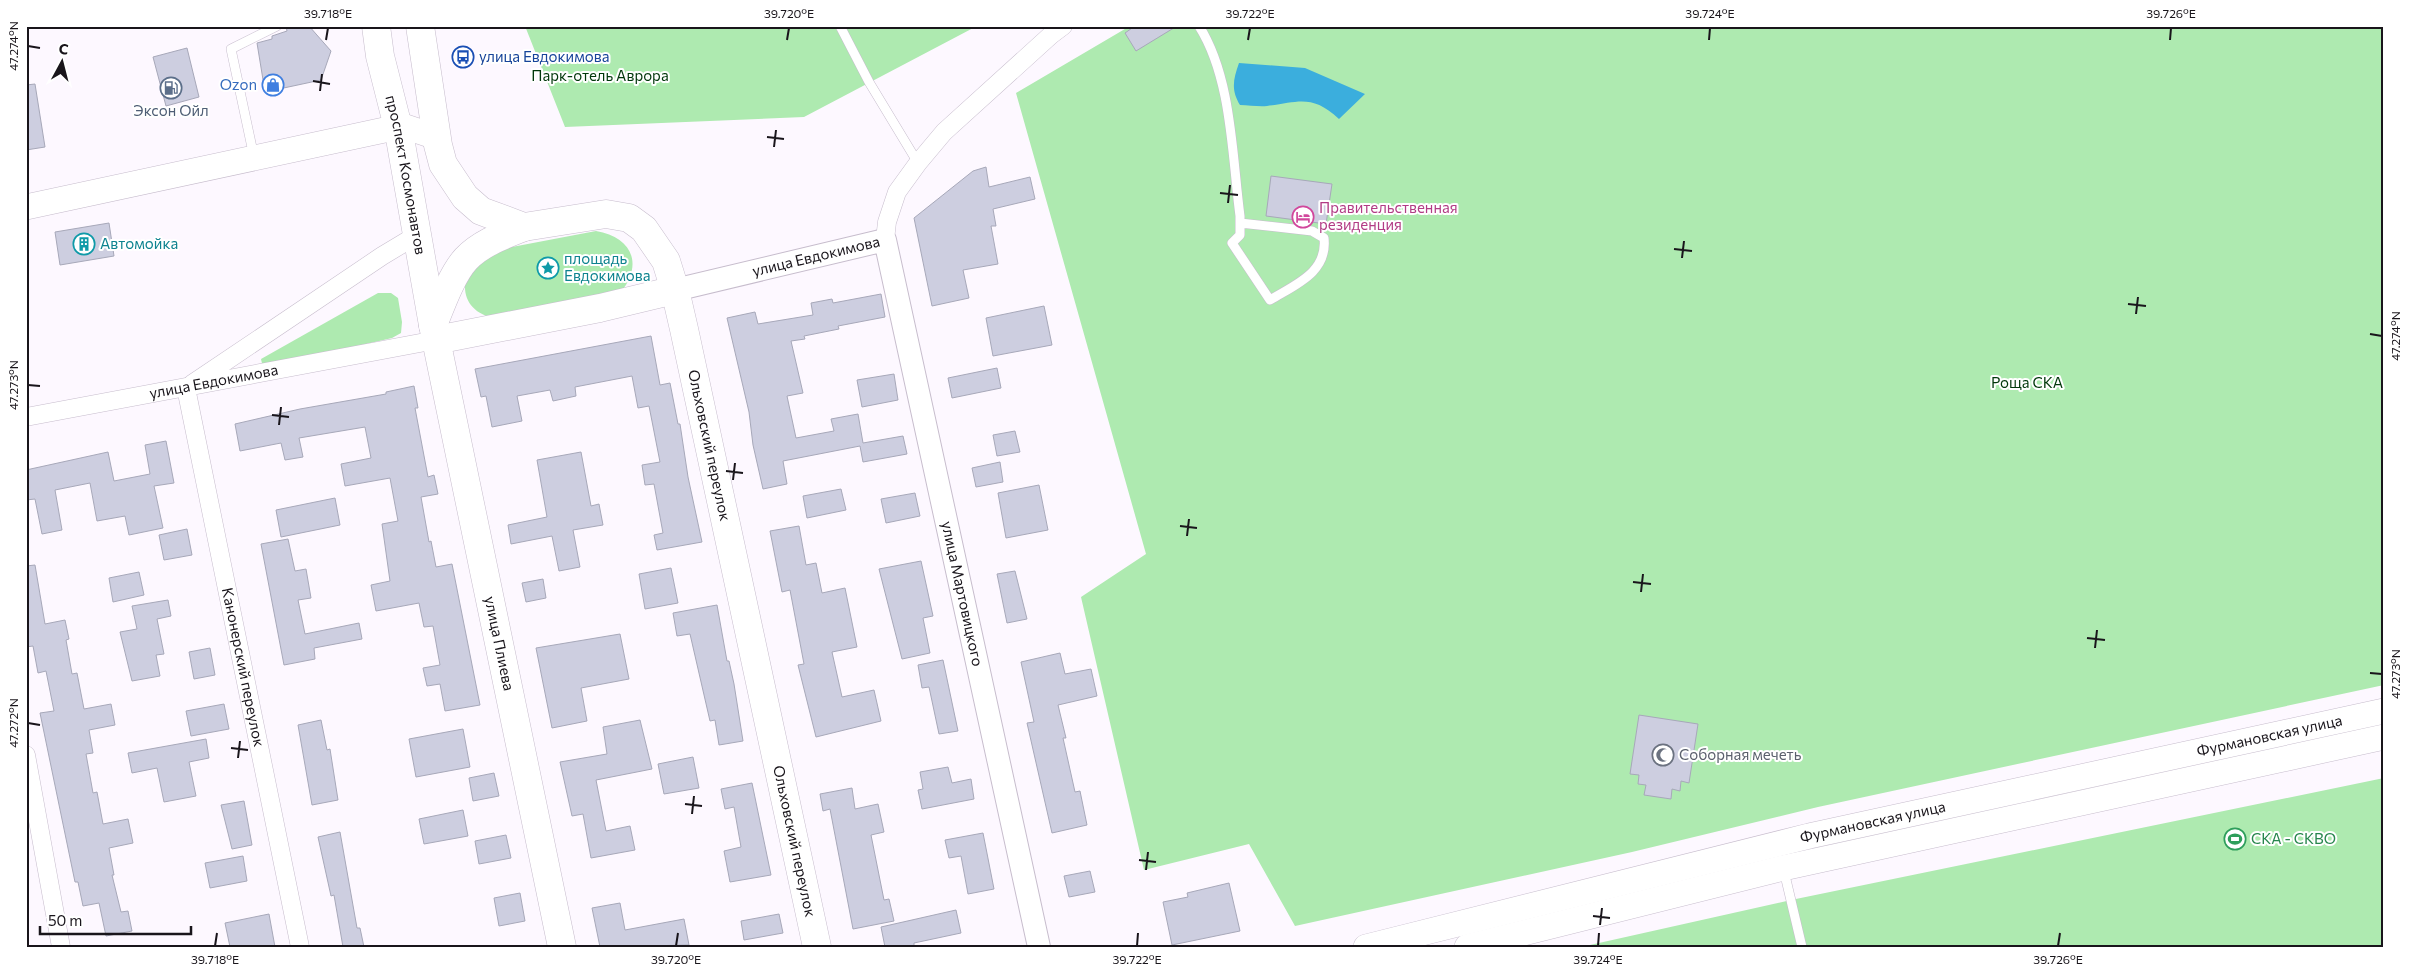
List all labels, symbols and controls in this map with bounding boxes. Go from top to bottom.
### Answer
text: 39.718°E [304,6,352,20]
text: 39.720°E [764,6,814,20]
text: 39.722°E [1225,6,1275,20]
text: 39.724°E [1685,6,1735,20]
text: 39.726°E [2146,6,2196,20]
text: 47.274°N [6,21,20,71]
north arrow [38,38,88,88]
text: С [58,40,69,58]
bus stop icon: улица Евдокимова [451,45,475,69]
place label: улица Евдокимова [479,47,609,65]
park label: Парк-отель Аврора [531,66,669,84]
shop icon: Ozon [261,73,285,97]
place label: Ozon [220,75,257,93]
fuel station icon: Эксон Ойл [159,76,183,100]
street label: проспект Космонавтов [382,93,430,256]
place label: Эксон Ойл [133,101,209,119]
place label: Правительственная резиденция [1319,198,1458,233]
hotel icon: Правительственная резиденция [1291,205,1315,229]
building icon: Автомойка [72,232,96,256]
street label: улица Евдокимова [750,232,881,279]
place label: Автомойка [100,234,178,252]
place label: площадь Евдокимова [564,249,651,284]
place icon: площадь Евдокимова [536,256,560,280]
text: 47.274°N [2388,311,2402,361]
text: 47.273°N [6,360,20,410]
street label: улица Евдокимова [148,360,279,402]
street label: Ольховский переулок [685,368,735,522]
park label: Роща СКА [1991,373,2063,391]
street label: улица Мартовицкого [939,519,988,668]
street label: Канонерский переулок [219,586,269,748]
street label: улица Плиева [481,595,519,692]
text: 47.273°N [2388,649,2402,699]
text: 47.272°N [6,698,20,748]
street label: Фурмановская улица [2195,710,2344,759]
mosque icon: Соборная мечеть [1651,743,1675,767]
place label: Соборная мечеть [1679,745,1802,763]
street label: Ольховский переулок [770,764,820,918]
street label: Фурмановская улица [1798,797,1947,846]
sports icon: СКА - СКВО [2223,827,2247,851]
place label: СКА - СКВО [2251,829,2336,847]
scale bar [40,903,191,935]
text: 50 m [48,911,82,929]
text: 39.718°E [191,952,239,966]
text: 39.720°E [651,952,701,966]
text: 39.722°E [1112,952,1162,966]
text: 39.724°E [1573,952,1623,966]
text: 39.726°E [2033,952,2083,966]

